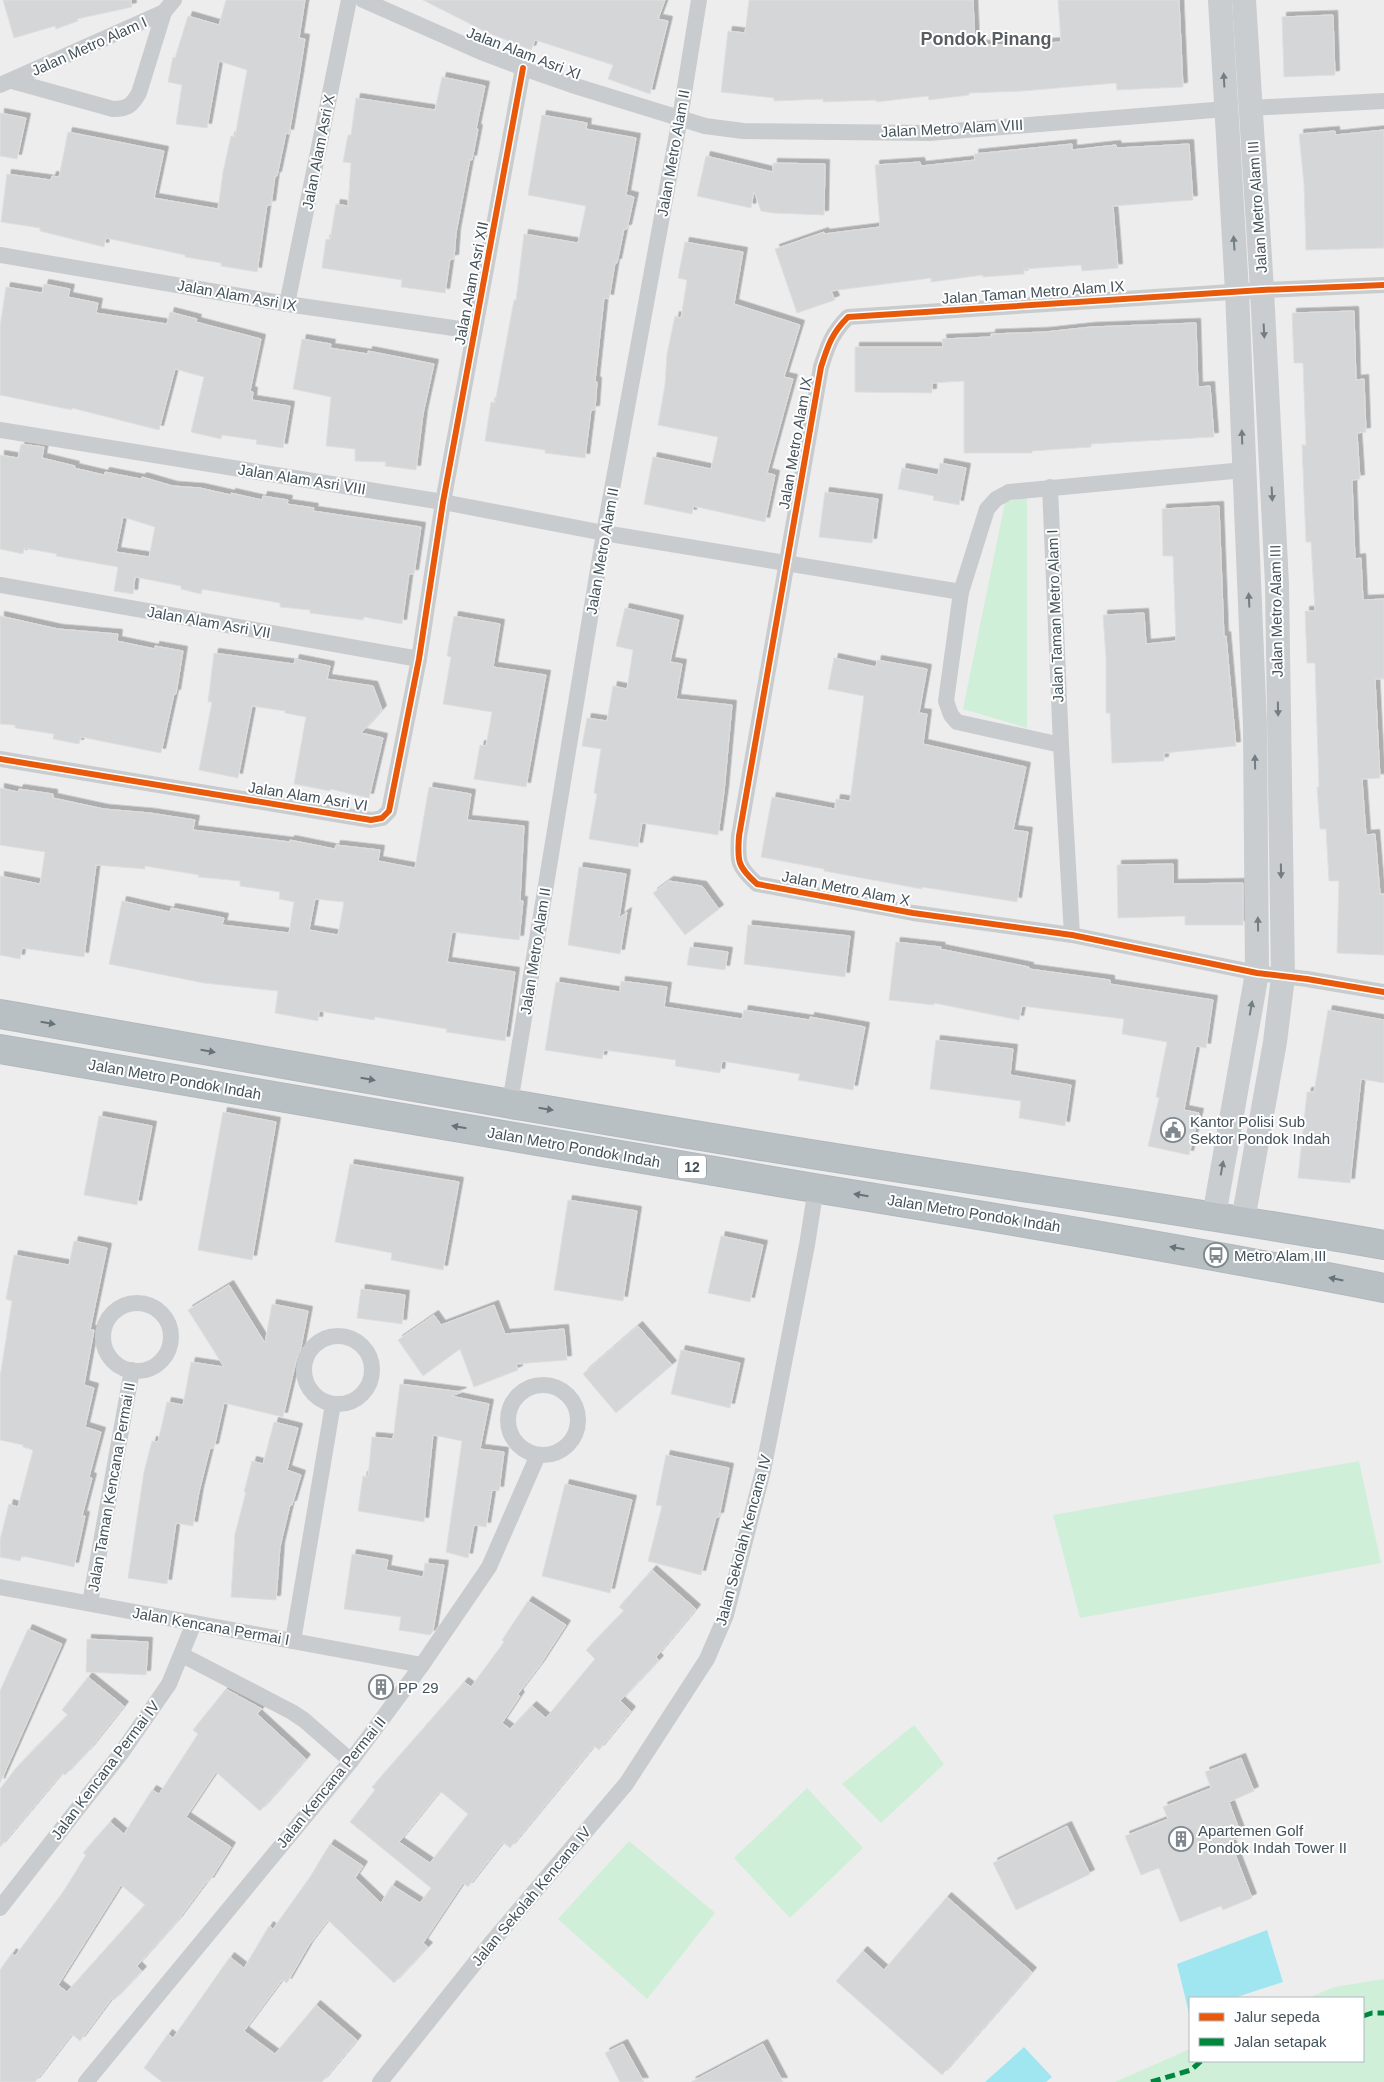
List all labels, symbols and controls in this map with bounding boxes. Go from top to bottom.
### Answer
street label: Jalan Metro Alam I [29,13,149,79]
street label: Jalan Alam Asri XI [465,23,583,83]
district label: Pondok Pinang [920,29,1052,49]
one-way arrow [1220,72,1228,88]
street label: Jalan Metro Alam II [653,88,693,218]
street label: Jalan Alam Asri X [299,93,337,211]
street label: Jalan Metro Alam VIII [880,116,1024,140]
street label: Jalan Metro Alam III [1244,140,1270,274]
street label: Jalan Alam Asri XII [451,220,491,346]
one-way arrow [1230,234,1238,250]
street label: Jalan Alam Asri IX [176,276,298,314]
street label: Jalan Taman Metro Alam IX [941,277,1125,307]
one-way arrow [1261,324,1269,340]
street label: Jalan Metro Alam IX [775,375,815,511]
one-way arrow [1238,429,1246,445]
street label: Jalan Alam Asri VIII [237,460,367,498]
street label: Jalan Metro Alam II [582,486,622,616]
one-way arrow [1269,486,1277,502]
street label: Jalan Taman Metro Alam I [1043,529,1067,703]
street label: Jalan Metro Alam III [1266,545,1286,677]
one-way arrow [1245,591,1253,607]
street label: Jalan Alam Asri VII [146,603,272,641]
one-way arrow [1275,701,1283,717]
one-way arrow [1251,754,1259,770]
street label: Jalan Alam Asri VI [247,778,369,814]
one-way arrow [1277,863,1285,879]
street label: Jalan Metro Alam X [781,867,911,909]
street label: Jalan Metro Alam II [517,886,553,1016]
one-way arrow [1254,916,1262,932]
one-way arrow [1248,999,1256,1015]
one-way arrow [40,1019,56,1027]
one-way arrow [200,1047,216,1055]
street label: Jalan Metro Pondok Indah [87,1055,263,1103]
one-way arrow [361,1075,377,1083]
one-way arrow [538,1106,554,1114]
place label: Kantor Polisi Sub Sektor Pondok Indah [1190,1113,1330,1147]
public building icon: Kantor Polisi Sub Sektor Pondok Indah [1160,1117,1186,1143]
one-way arrow [451,1122,467,1130]
street label: Jalan Metro Pondok Indah [486,1123,662,1171]
road number: 12 [678,1156,706,1178]
one-way arrow [1219,1159,1227,1175]
one-way arrow [853,1191,869,1199]
street label: Jalan Metro Pondok Indah [886,1191,1062,1235]
bus stop icon: Metro Alam III [1203,1242,1229,1268]
one-way arrow [1168,1244,1184,1252]
place label: Metro Alam III [1234,1247,1327,1264]
one-way arrow [1328,1274,1344,1282]
street label: Jalan Taman Kencana Permai II [84,1381,138,1593]
street label: Jalan Sekolah Kencana IV [712,1453,774,1627]
street label: Jalan Kencana Permai I [131,1604,291,1648]
building icon: PP 29 [368,1674,394,1700]
place label: PP 29 [398,1679,439,1696]
street label: Jalan Kencana Permai IV [47,1697,163,1843]
street label: Jalan Kencana Permai II [273,1713,389,1851]
place label: Apartemen Golf Pondok Indah Tower II [1198,1822,1347,1856]
street label: Jalan Sekolah Kencana IV [468,1823,594,1969]
building icon: Apartemen Golf Pondok Indah Tower II [1168,1826,1194,1852]
legend [1189,1997,1364,2062]
text: Jalur sepeda [1234,2008,1321,2025]
text: Jalan setapak [1234,2033,1327,2050]

